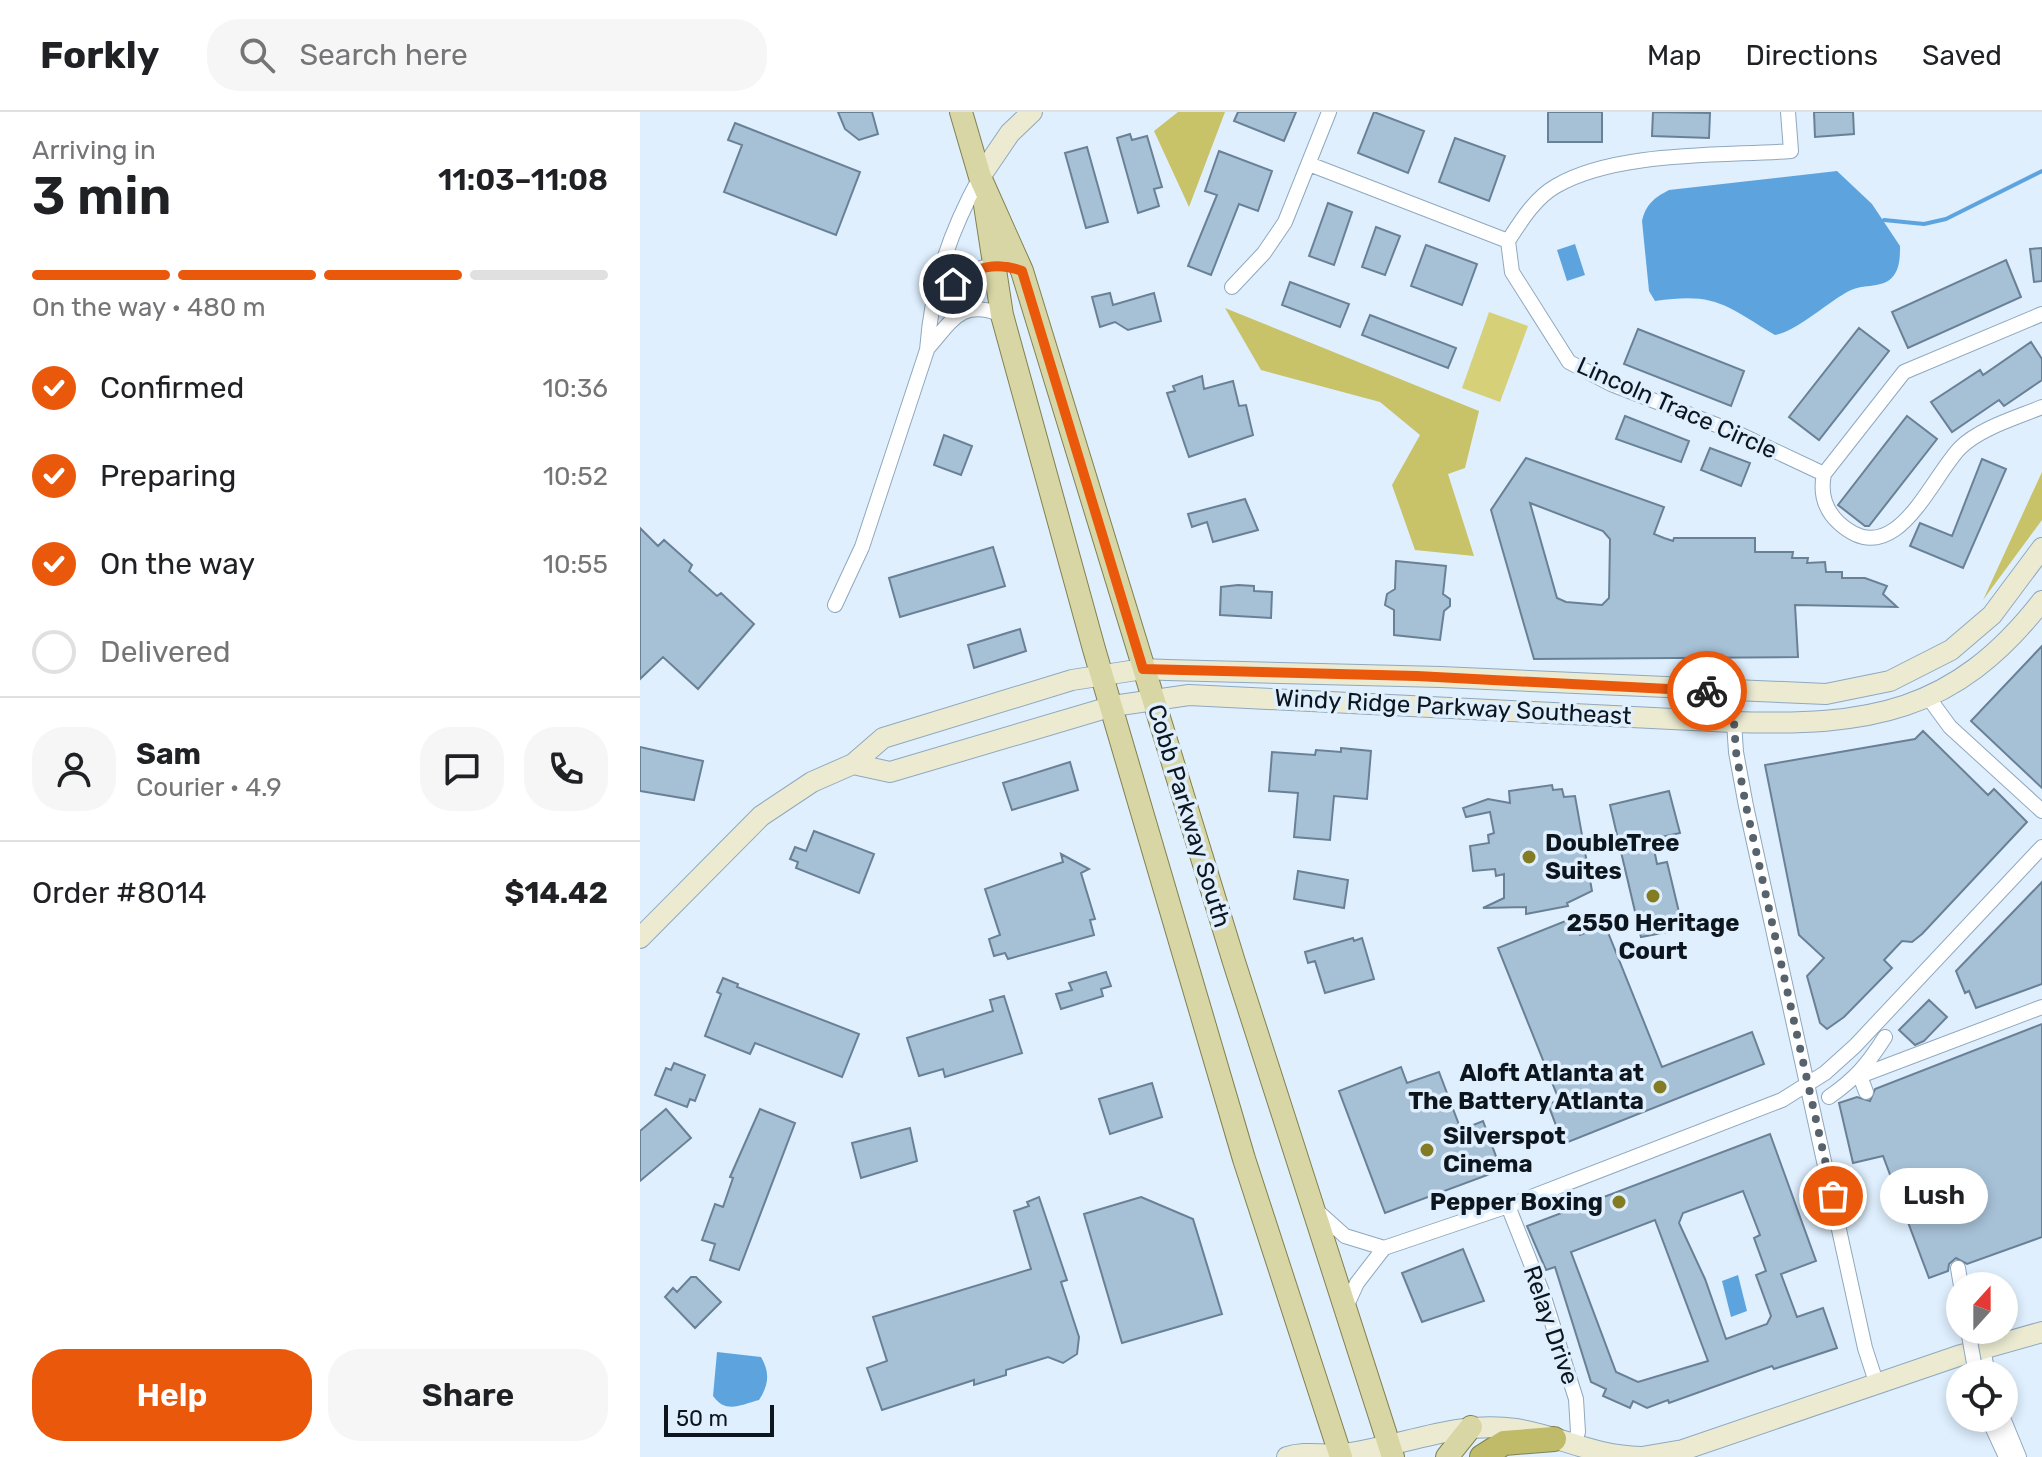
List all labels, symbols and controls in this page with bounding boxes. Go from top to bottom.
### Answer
search box [207,19,767,91]
text: Forkly [40,32,159,78]
icon: search [235,33,279,77]
text: Search here [299,37,468,73]
text: Map [1647,39,1701,72]
text: Directions [1745,39,1878,72]
text: Saved [1922,39,2002,72]
text: Arriving in [32,135,156,166]
text: 11:03–11:08 [438,162,608,198]
text: 3 min [32,165,171,227]
pin [919,250,987,318]
icon: home [931,262,975,306]
text: On the way · 480 m [32,292,266,323]
street label: Lincoln Trace Circle [1572,351,1782,465]
icon: check [32,366,76,410]
text: Confirmed [100,370,244,406]
text: 10:36 [542,373,608,404]
icon: check [32,454,76,498]
text: Preparing [100,458,236,494]
text: 10:52 [543,461,608,492]
icon: check [32,542,76,586]
text: On the way [100,546,255,582]
text: 10:55 [543,549,608,580]
text: Delivered [100,634,231,670]
courier [1667,651,1747,731]
icon: bike [1685,669,1729,713]
street label: Windy Ridge Parkway Southeast [1274,684,1632,730]
street label: Cobb Parkway South [1142,701,1236,931]
button: person [32,727,116,811]
button: chat [420,727,504,811]
button: phone [524,727,608,811]
text: Sam [136,736,201,772]
text: Courier · 4.9 [136,772,282,803]
place label: DoubleTree Suites [1545,829,1679,885]
marker: DoubleTree Suites [1520,848,1538,866]
text: Order #8014 [32,875,207,911]
text: $14.42 [504,875,608,911]
marker: 2550 Heritage Court [1644,887,1662,905]
place label: 2550 Heritage Court [1567,909,1739,965]
place label: Aloft Atlanta at The Battery Atlanta [1408,1059,1644,1115]
marker: Aloft Atlanta at The Battery Atlanta [1651,1078,1669,1096]
place label: Silverspot Cinema [1443,1122,1566,1178]
marker: Silverspot Cinema [1418,1141,1436,1159]
pin [1799,1162,1867,1230]
callout: Lush [1881,1168,1989,1224]
icon: bag [1811,1174,1855,1218]
text: Lush [1903,1180,1965,1211]
place label: Pepper Boxing [1430,1188,1603,1216]
marker: Pepper Boxing [1610,1193,1628,1211]
street label: Relay Drive [1518,1262,1584,1388]
north arrow [1946,1272,2018,1344]
map controls [1946,1272,2018,1432]
button: Help [32,1349,312,1441]
button: Share [328,1349,608,1441]
button: locate [1946,1360,2018,1432]
scale bar [664,1401,774,1437]
text: 50 m [676,1405,728,1432]

